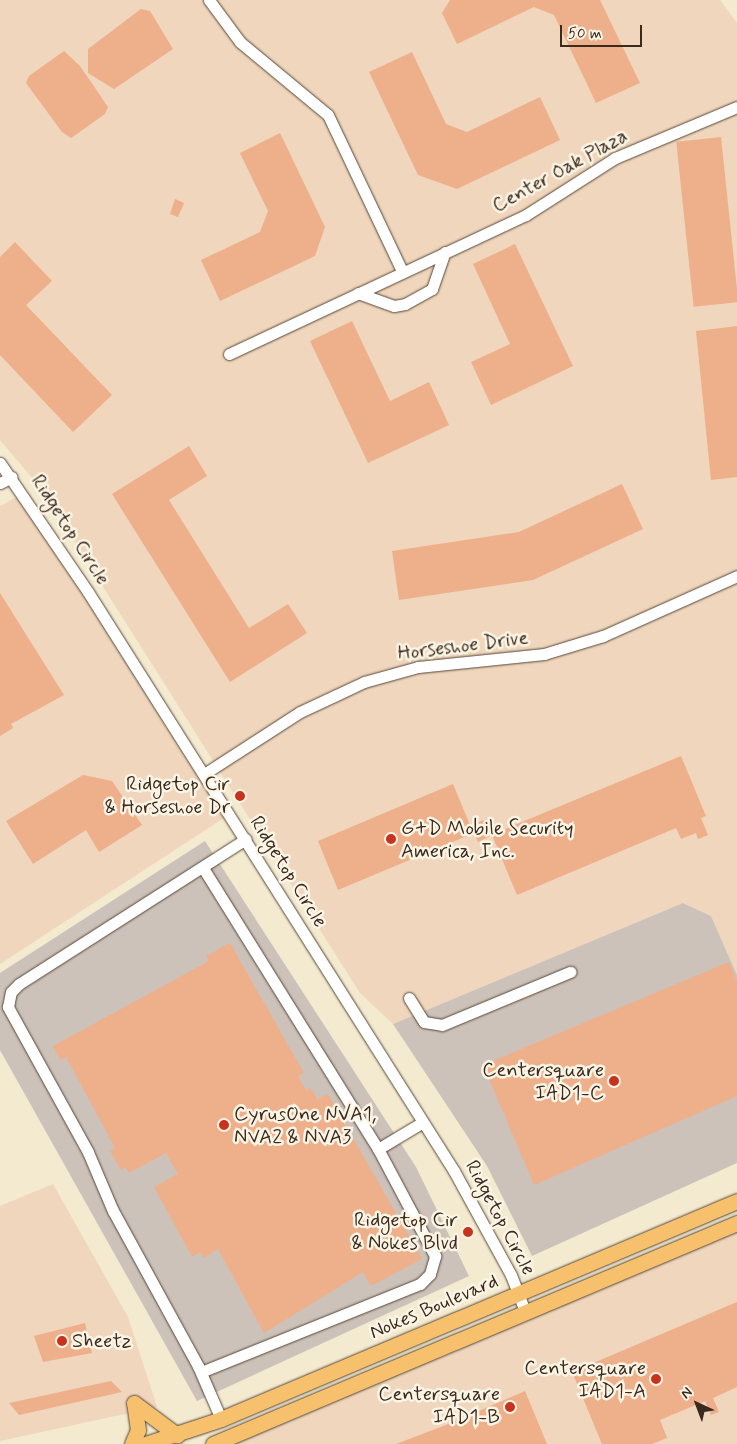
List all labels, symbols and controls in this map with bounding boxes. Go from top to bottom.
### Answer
scale bar [562,15,644,47]
text: 50 m [568,24,602,44]
street label: Center Oak Plaza [487,123,633,219]
street label: Ridgetop Circle [25,470,115,590]
street label: Horseshoe Drive [397,626,529,666]
place label: Ridgetop Cir & Horseshoe Dr [105,772,230,819]
marker: Ridgetop Cir & Horseshoe Dr [234,790,246,802]
street label: Ridgetop Circle [244,811,332,933]
place label: G+D Mobile Security America, Inc. [401,816,581,863]
marker: G+D Mobile Security America, Inc. [385,833,397,845]
place label: Centersquare IAD1-C [482,1058,604,1105]
marker: Centersquare IAD1-C [608,1075,620,1087]
place label: CyrusOne NVA1, NVA2 & NVA3 [234,1102,376,1149]
marker: CyrusOne NVA1, NVA2 & NVA3 [218,1119,230,1131]
street label: Ridgetop Circle [459,1156,541,1280]
place label: Ridgetop Cir & Nokes Blvd [351,1208,458,1255]
marker: Ridgetop Cir & Nokes Blvd [462,1226,474,1238]
street label: Nokes Boulevard [368,1270,500,1344]
place label: Sheetz [72,1329,132,1353]
marker: Sheetz [56,1335,68,1347]
place label: Centersquare IAD1-A [524,1356,646,1403]
marker: Centersquare IAD1-A [650,1373,662,1385]
north arrow [672,1379,722,1429]
place label: Centersquare IAD1-B [378,1383,500,1430]
text: N [677,1383,696,1403]
marker: Centersquare IAD1-B [504,1401,516,1413]

